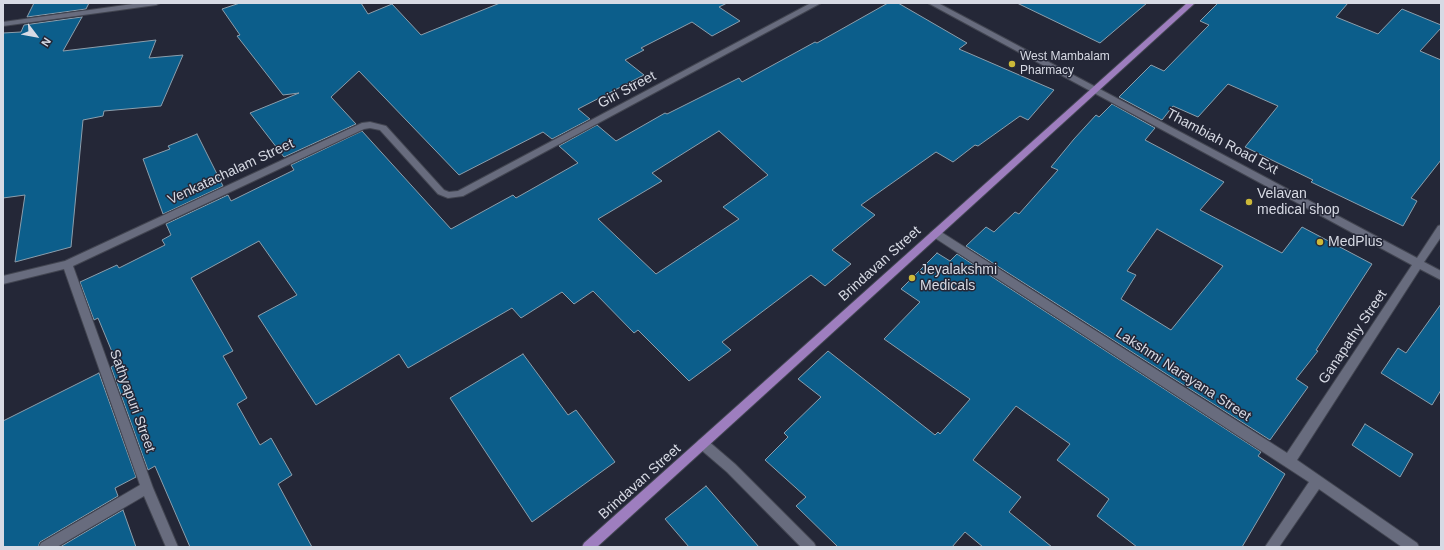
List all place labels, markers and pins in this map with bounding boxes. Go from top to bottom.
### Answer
place label: West Mambalam Pharmacy [1020,50,1110,78]
marker: West Mambalam Pharmacy [1007,59,1017,69]
place label: Velavan medical shop [1257,186,1339,218]
marker: Velavan medical shop [1244,197,1254,207]
place label: MedPlus [1328,234,1382,250]
marker: MedPlus [1315,237,1325,247]
place label: Jeyalakshmi Medicals [920,262,997,294]
marker: Jeyalakshmi Medicals [907,273,917,283]

